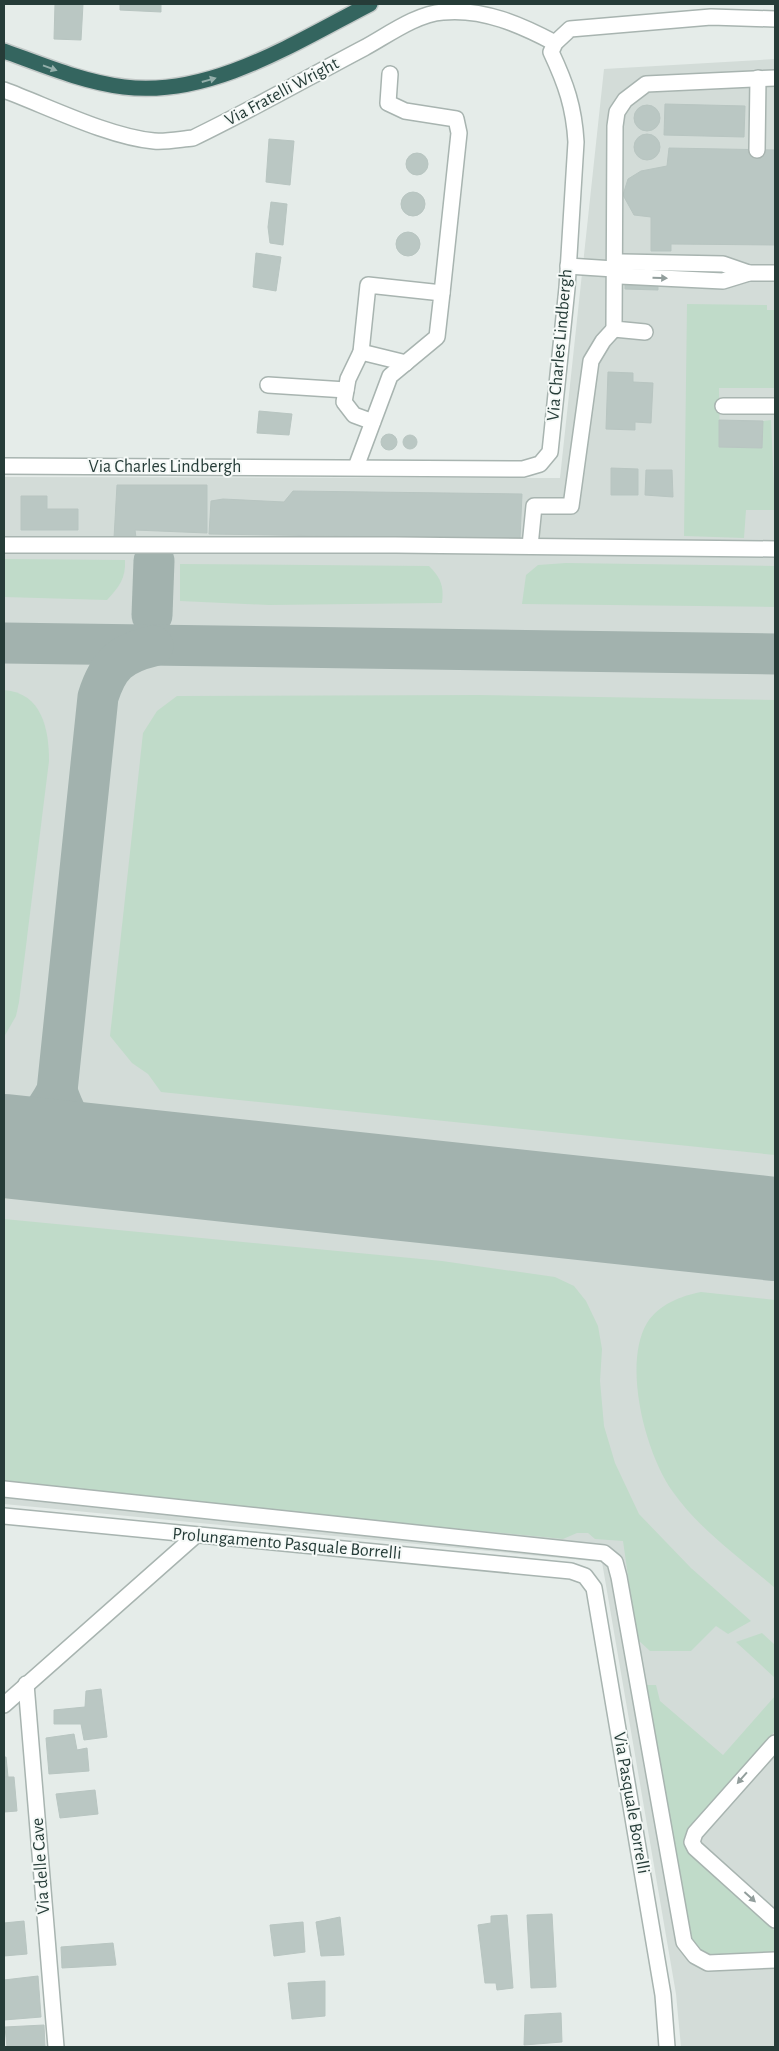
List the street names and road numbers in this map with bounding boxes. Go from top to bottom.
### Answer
street label: Via Fratelli Wright [222,54,342,130]
street label: Via Charles Lindbergh [544,268,576,422]
street label: Via Charles Lindbergh [89,458,241,476]
street label: Prolungamento Pasquale Borrelli [172,1525,402,1563]
street label: Via Pasquale Borrelli [610,1731,652,1875]
street label: Via delle Cave [29,1817,53,1915]

